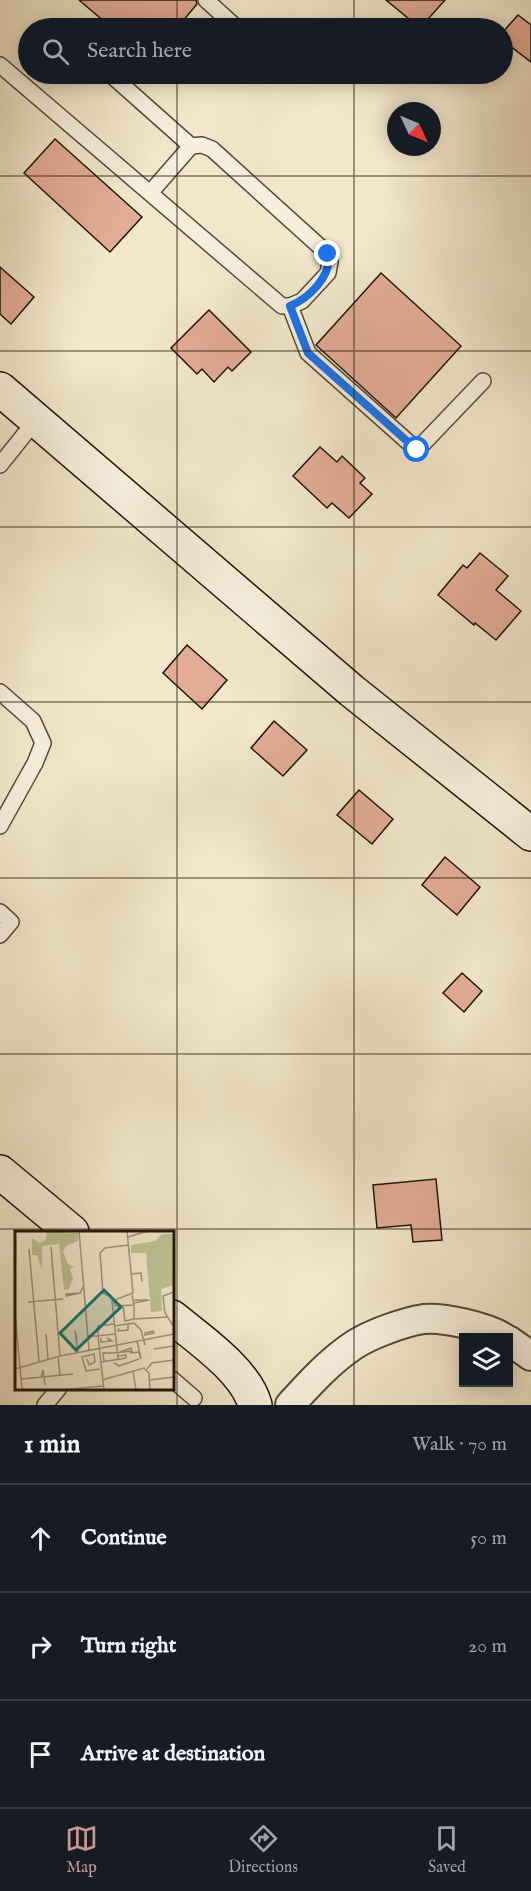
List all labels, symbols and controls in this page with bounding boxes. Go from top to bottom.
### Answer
search box [18,18,513,84]
icon: search [39,35,72,68]
text: Search here [87,37,192,65]
north arrow [387,102,441,156]
route end [314,240,340,266]
route start [403,436,429,462]
inset map [15,1231,174,1390]
map controls [459,1333,513,1387]
button: layers [459,1333,513,1387]
text: 1 min [24,1428,80,1461]
text: Walk · 70 m [412,1432,507,1457]
icon: ahead [24,1522,57,1555]
text: Continue [81,1524,167,1552]
text: 50 m [470,1526,507,1551]
icon: right [24,1630,57,1663]
text: Turn right [81,1632,176,1660]
text: 20 m [468,1634,507,1659]
icon: arrive [24,1738,57,1771]
text: Arrive at destination [81,1740,265,1768]
tab: Map [65,1822,98,1878]
tab: Directions [228,1822,298,1878]
tab: Saved [428,1822,466,1878]

